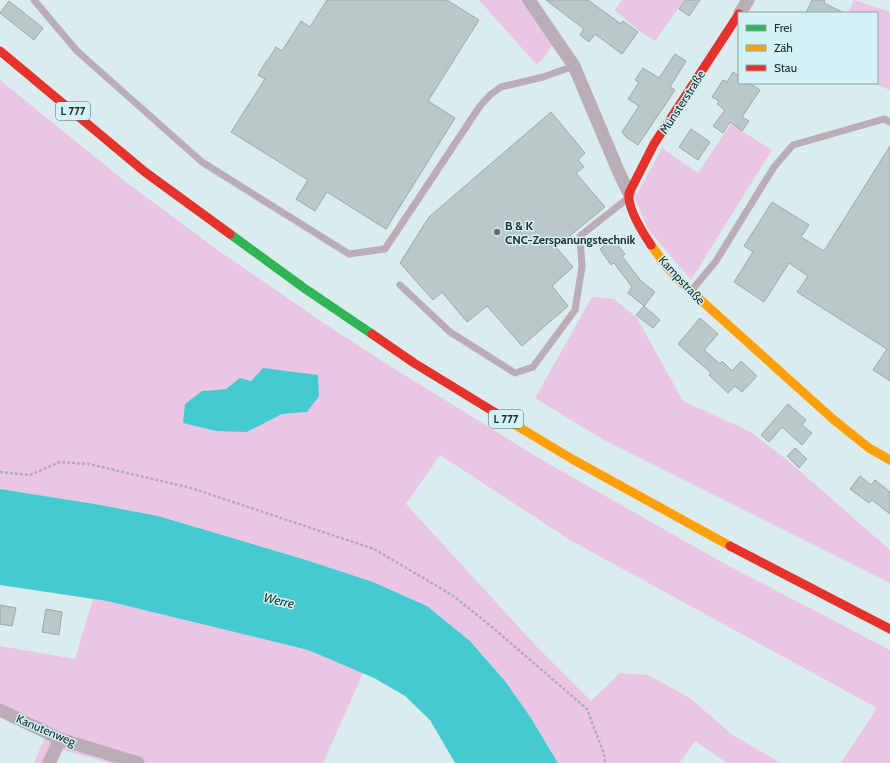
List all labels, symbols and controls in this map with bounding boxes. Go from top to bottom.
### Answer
legend [738,12,878,84]
text: Frei [774,20,792,35]
text: Zäh [774,40,793,55]
text: Stau [774,60,797,75]
street label: Münsterstraße [656,67,708,137]
road number: L 777 [56,102,90,120]
place label: B & K CNC-Zerspanungstechnik [505,218,636,247]
marker: B & K CNC-Zerspanungstechnik [492,227,502,237]
street label: Kampstraße [656,252,708,308]
road number: L 777 [489,410,523,428]
water label: Werre [262,589,296,611]
street label: Kanutenweg [14,711,79,750]

